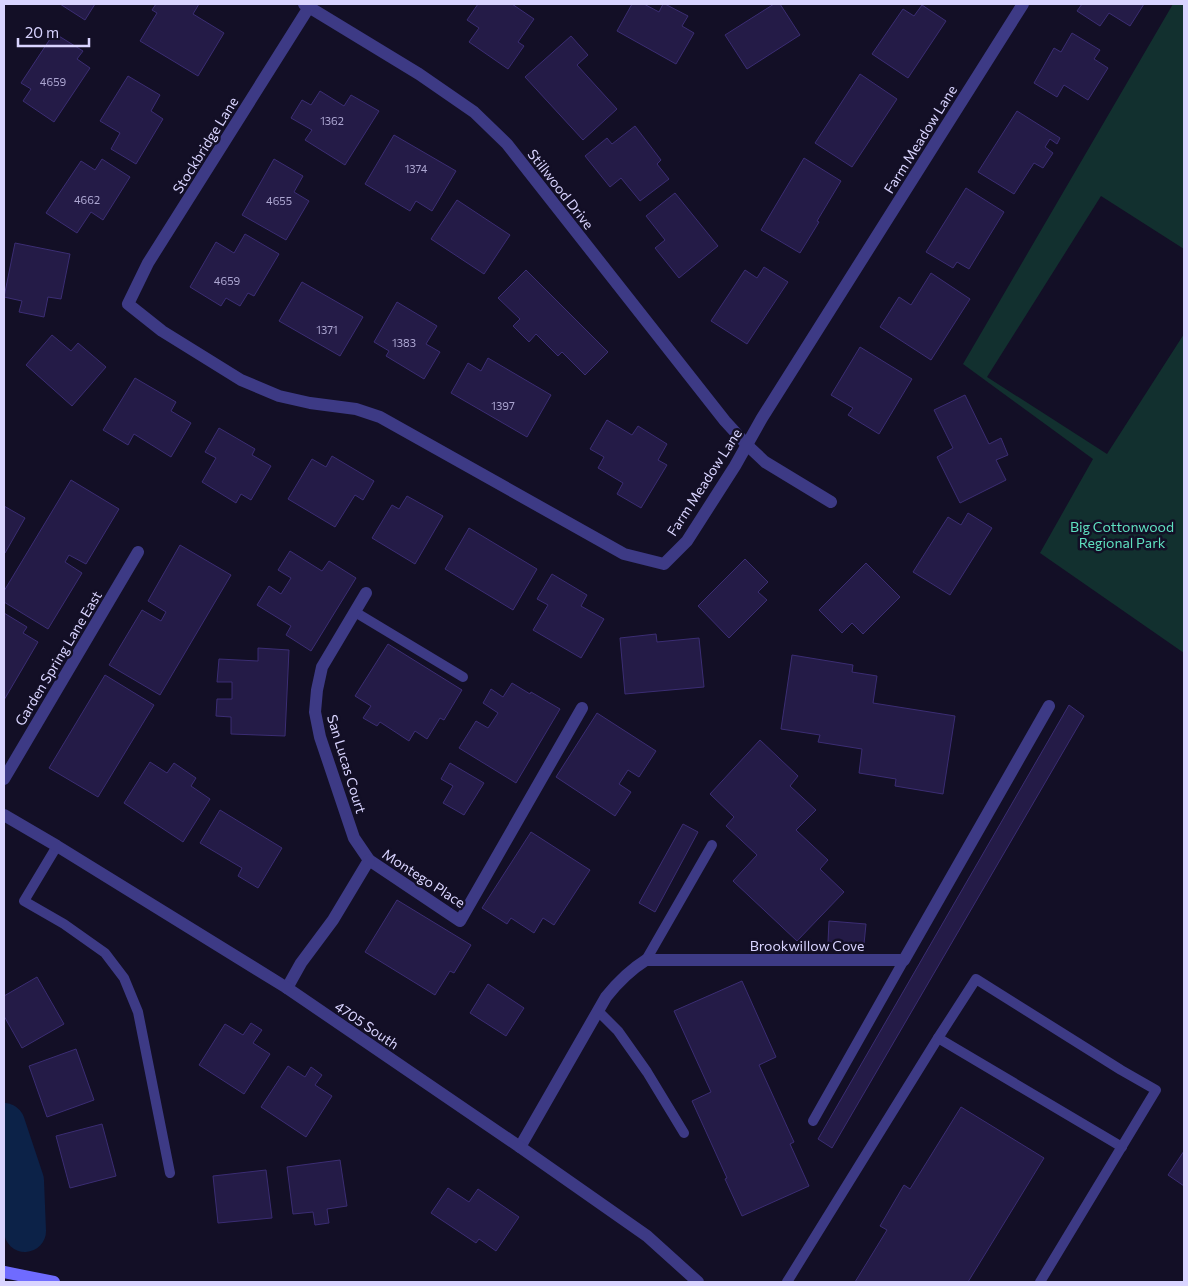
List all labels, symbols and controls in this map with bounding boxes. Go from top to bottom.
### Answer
scale bar [18,15,89,47]
text: 20 m [25,23,59,41]
house number: 4659 [40,75,66,88]
street label: Farm Meadow Lane [880,82,960,196]
street label: Stockbridge Lane [169,94,241,196]
house number: 1362 [320,114,344,127]
street label: Stillwood Drive [525,146,597,232]
house number: 1374 [405,162,428,175]
house number: 4662 [74,193,100,206]
house number: 4655 [266,194,292,207]
house number: 4659 [214,274,240,287]
house number: 1371 [316,323,338,336]
house number: 1383 [392,336,416,349]
house number: 1397 [491,399,515,412]
street label: Farm Meadow Lane [663,425,745,539]
park label: Big Cottonwood Regional Park [1070,518,1174,551]
street label: Garden Spring Lane East [11,587,105,728]
street label: San Lucas Court [324,713,370,816]
street label: Montego Place [379,845,469,911]
street label: Brookwillow Cove [750,937,864,954]
street label: 4705 South [332,997,402,1053]

